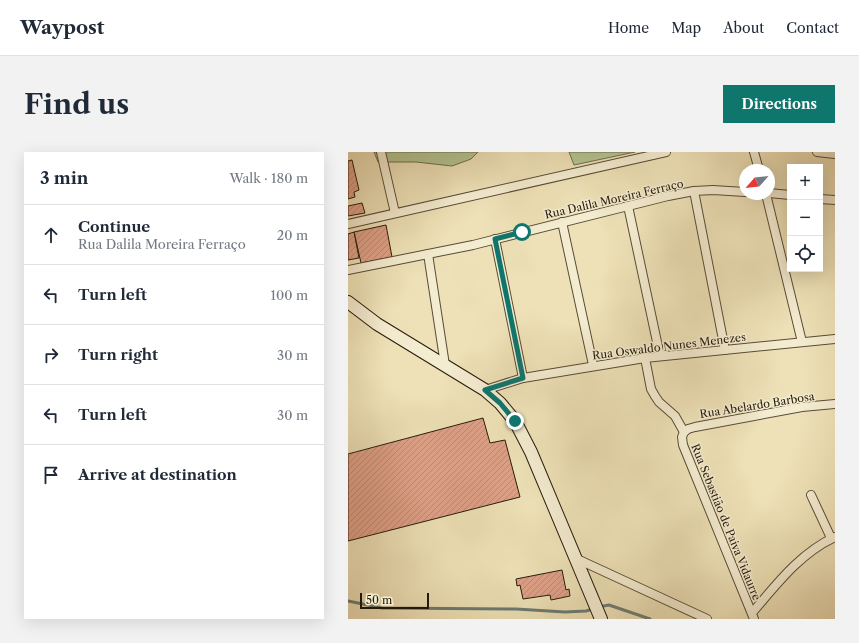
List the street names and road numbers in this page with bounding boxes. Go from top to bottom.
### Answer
street label: Rua Dalila Moreira Ferraço [543,176,685,222]
street label: Rua Oswaldo Nunes Menezes [591,330,747,362]
street label: Rua Abelardo Barbosa [699,389,816,421]
street label: Rua Sebastião de Paiva Vidaurre [688,442,764,602]

